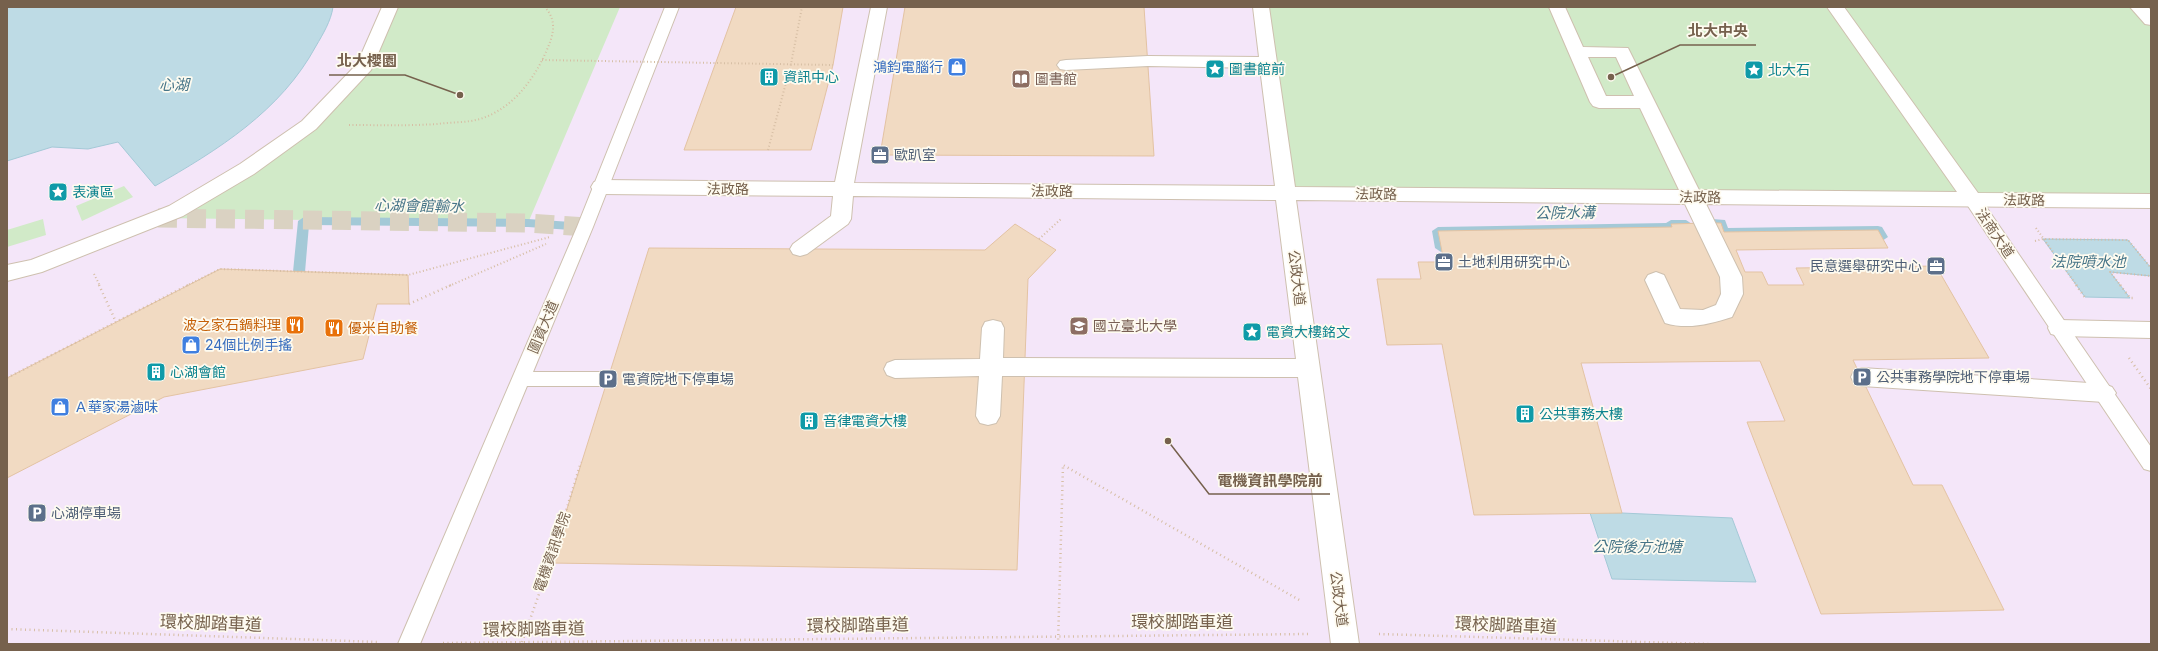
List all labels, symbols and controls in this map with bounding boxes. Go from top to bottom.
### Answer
callout: 北大中央 [1680,18,1756,45]
text: 北大中央 [1688,21,1748,40]
callout: 北大櫻園 [329,48,405,75]
text: 北大櫻園 [337,51,397,70]
shop icon: 鴻鈞電腦行 [946,56,968,78]
place label: 鴻鈞電腦行 [873,58,943,75]
place icon: 圖書館前 [1204,58,1226,80]
place icon: 北大石 [1743,59,1765,81]
place label: 圖書館前 [1229,60,1285,77]
place label: 北大石 [1768,61,1810,78]
building icon: 資訊中心 [758,66,780,88]
place label: 資訊中心 [783,68,839,85]
library icon: 圖書館 [1010,68,1032,90]
place label: 圖書館 [1035,70,1077,87]
water label: 心湖 [159,75,191,94]
office icon: 歐趴室 [869,144,891,166]
place label: 歐趴室 [894,146,936,163]
street label: 法政路 [707,180,749,197]
place icon: 表演區 [47,181,69,203]
street label: 法政路 [1031,182,1073,199]
place label: 表演區 [72,183,114,200]
street label: 法政路 [1355,185,1397,202]
street label: 法政路 [1679,188,1721,205]
street label: 法政路 [2003,191,2045,208]
water label: 心湖會館輸水 [374,195,465,216]
water label: 公院水溝 [1535,202,1597,223]
street label: 法商大道 [1973,205,2018,261]
street label: 公政大道 [1286,249,1309,307]
office icon: 土地利用研究中心 [1433,251,1455,273]
water label: 法院噴水池 [2050,252,2127,271]
place label: 土地利用研究中心 [1458,253,1570,270]
office icon: 民意選舉研究中心 [1925,255,1947,277]
place label: 民意選舉研究中心 [1810,257,1922,274]
street label: 圖資大道 [524,298,561,356]
restaurant icon: 波之家石鍋料理 [284,314,306,336]
school or university icon: 國立臺北大學 [1068,315,1090,337]
place label: 波之家石鍋料理 [183,316,281,333]
restaurant icon: 優米自助餐 [323,317,345,339]
place label: 國立臺北大學 [1093,317,1177,334]
place label: 優米自助餐 [348,319,418,336]
place icon: 電資大樓銘文 [1241,321,1263,343]
place label: 電資大樓銘文 [1266,323,1350,340]
shop icon: 24個比例手搖 [180,334,202,356]
place label: 24個比例手搖 [205,336,292,353]
building icon: 心湖會館 [145,361,167,383]
place label: 心湖會館 [170,363,226,380]
parking icon: 公共事務學院地下停車場 [1851,366,1873,388]
parking icon: 電資院地下停車場 [597,368,619,390]
place label: 公共事務學院地下停車場 [1876,368,2030,385]
place label: 電資院地下停車場 [622,370,734,387]
shop icon: Ａ華家湯滷味 [49,396,71,418]
place label: Ａ華家湯滷味 [74,398,158,415]
building icon: 公共事務大樓 [1514,403,1536,425]
place label: 公共事務大樓 [1539,405,1623,422]
building icon: 音律電資大樓 [798,410,820,432]
place label: 音律電資大樓 [823,412,907,429]
callout: 電機資訊學院前 [1209,467,1330,494]
text: 電機資訊學院前 [1217,471,1323,490]
parking icon: 心湖停車場 [26,502,48,524]
place label: 心湖停車場 [51,504,121,521]
street label: 電機資訊學院 [530,509,573,594]
water label: 公院後方池塘 [1592,537,1685,556]
street label: 公政大道 [1327,570,1352,628]
street label: 環校脚踏車道 [160,611,262,635]
street label: 環校脚踏車道 [1131,612,1233,632]
street label: 環校脚踏車道 [1455,613,1557,637]
street label: 環校脚踏車道 [807,614,909,636]
street label: 環校脚踏車道 [483,618,585,640]

